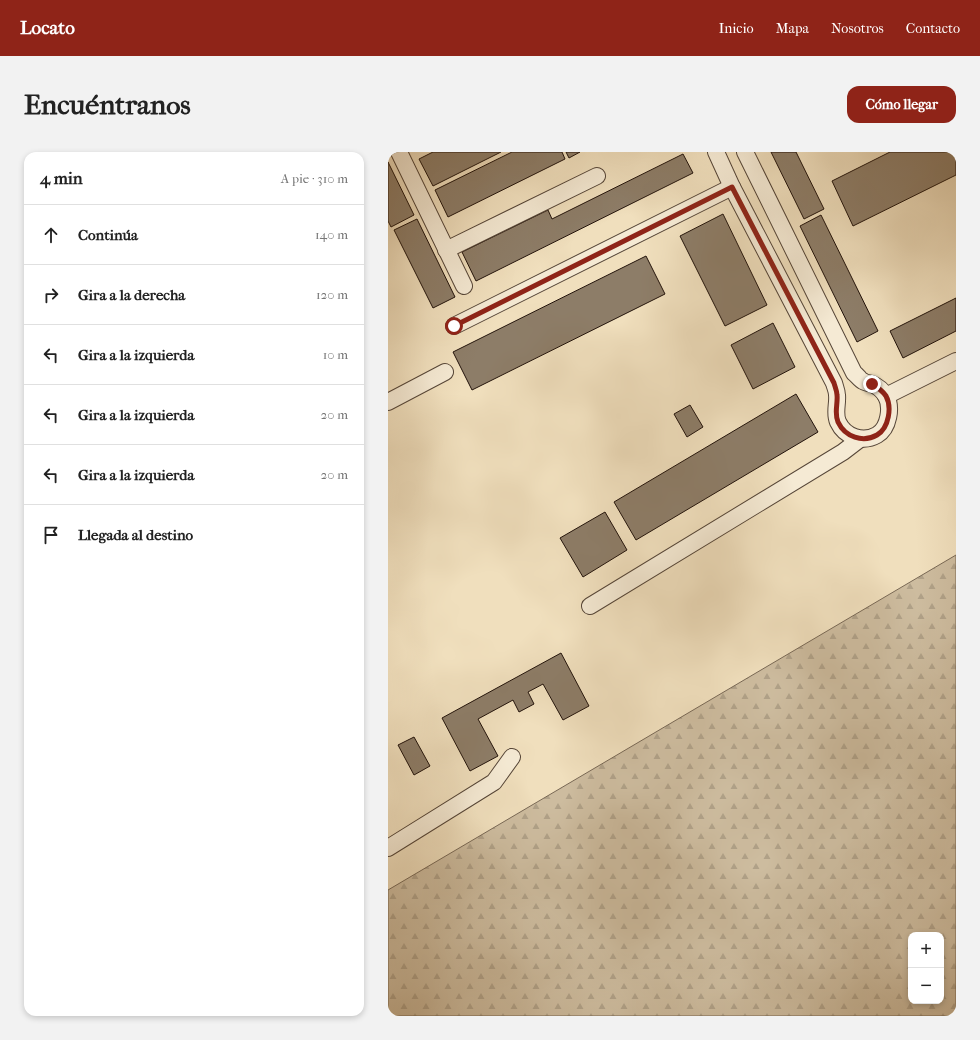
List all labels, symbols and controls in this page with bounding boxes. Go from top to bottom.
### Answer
text: Locato [20,17,75,39]
text: Inicio [719,20,754,37]
text: Mapa [776,20,809,37]
text: Nosotros [831,20,884,37]
text: Contacto [906,20,960,37]
button: Cómo llegar [847,86,956,123]
text: Encuéntranos [24,88,191,121]
text: 4 min [40,168,83,188]
text: A pie · 310 m [281,171,348,186]
icon: ahead [40,224,62,246]
text: Continúa [78,226,138,244]
text: 140 m [315,227,348,242]
icon: right [40,284,62,306]
text: Gira a la derecha [78,286,185,304]
text: 120 m [316,287,348,302]
route start [445,317,463,335]
icon: left [40,344,62,366]
text: Gira a la izquierda [78,346,194,364]
text: 10 m [323,347,348,362]
route end [863,375,881,393]
icon: left [40,404,62,426]
text: Gira a la izquierda [78,406,194,424]
text: 20 m [321,407,348,422]
icon: left [40,464,62,486]
text: Gira a la izquierda [78,466,194,484]
text: 20 m [321,467,348,482]
icon: arrive [40,524,62,546]
text: Llegada al destino [78,526,193,544]
map controls [908,932,944,1004]
button: + [908,932,944,968]
button: − [908,968,944,1004]

